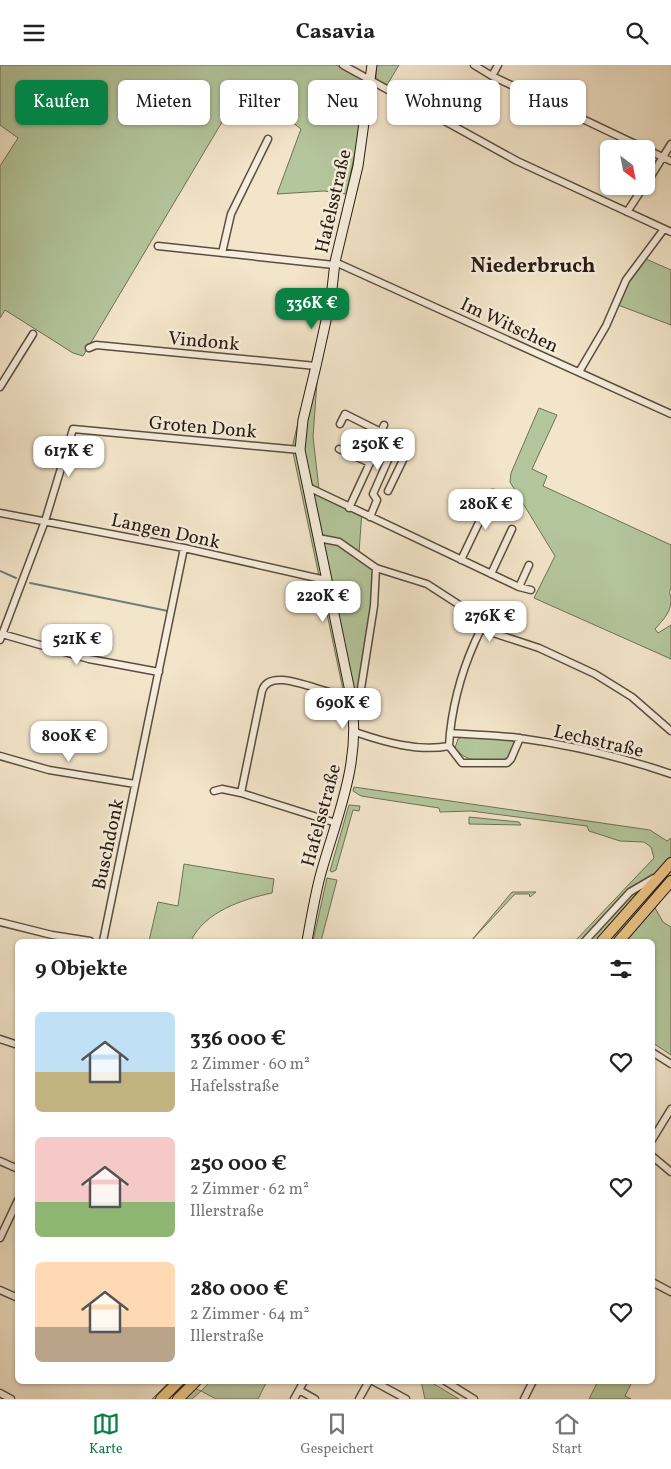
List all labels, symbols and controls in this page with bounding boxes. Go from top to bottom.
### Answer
text: Casavia [296,17,375,48]
icon: menu [20,19,48,47]
icon: search [623,19,651,47]
chip: Kaufen [15,80,108,125]
chip: Mieten [118,80,210,125]
chip: Filter [220,80,298,125]
chip: Neu [308,80,377,125]
chip: Wohnung [387,80,500,125]
chip: Haus [510,80,586,125]
north arrow [600,140,655,195]
map controls [600,140,655,195]
street label: Hafelsstraße [309,147,359,256]
district label: Niederbruch [470,252,596,281]
pin: 336K € [271,287,353,330]
street label: Im Witschen [456,292,562,360]
text: 336K € [286,293,338,315]
street label: Vindonk [167,326,241,358]
street label: Groten Donk [148,410,258,446]
pin: 250K € [337,429,419,471]
text: 250K € [352,434,404,456]
pin: 617K € [28,435,110,478]
text: 617K € [44,441,94,463]
pin: 280K € [445,489,527,531]
text: 280K € [459,494,513,516]
street label: Langen Donk [109,508,223,556]
pin: 220K € [282,581,364,623]
text: 220K € [297,586,350,608]
pin: 276K € [449,601,531,643]
text: 276K € [465,606,515,628]
pin: 521K € [36,623,118,666]
text: 521K € [52,629,102,651]
pin: 690K € [302,687,384,730]
text: 690K € [316,693,370,715]
street label: Lechstraße [551,719,646,765]
pin: 800K € [28,721,110,763]
text: 800K € [41,726,97,748]
street label: Hafelsstraße [296,761,348,870]
street label: Buschdonk [87,796,131,892]
text: 9 Objekte [35,955,128,984]
icon: filters [607,955,635,983]
text: 336 000 € [190,1025,286,1054]
icon: home [75,1032,135,1092]
icon: heart [607,1048,635,1076]
text: 2 Zimmer · 60 m² [190,1054,310,1076]
text: Hafelsstraße [190,1076,279,1098]
text: 250 000 € [190,1150,287,1179]
icon: home [75,1157,135,1217]
icon: heart [607,1173,635,1201]
text: 2 Zimmer · 62 m² [190,1179,309,1201]
text: Illerstraße [190,1201,264,1223]
text: 280 000 € [190,1275,288,1304]
icon: home [75,1282,135,1342]
icon: heart [607,1298,635,1326]
text: 2 Zimmer · 64 m² [190,1304,309,1326]
text: Illerstraße [190,1326,264,1348]
tab: Karte [89,1410,123,1459]
tab: Gespeichert [300,1410,374,1459]
tab: Start [552,1410,582,1459]

